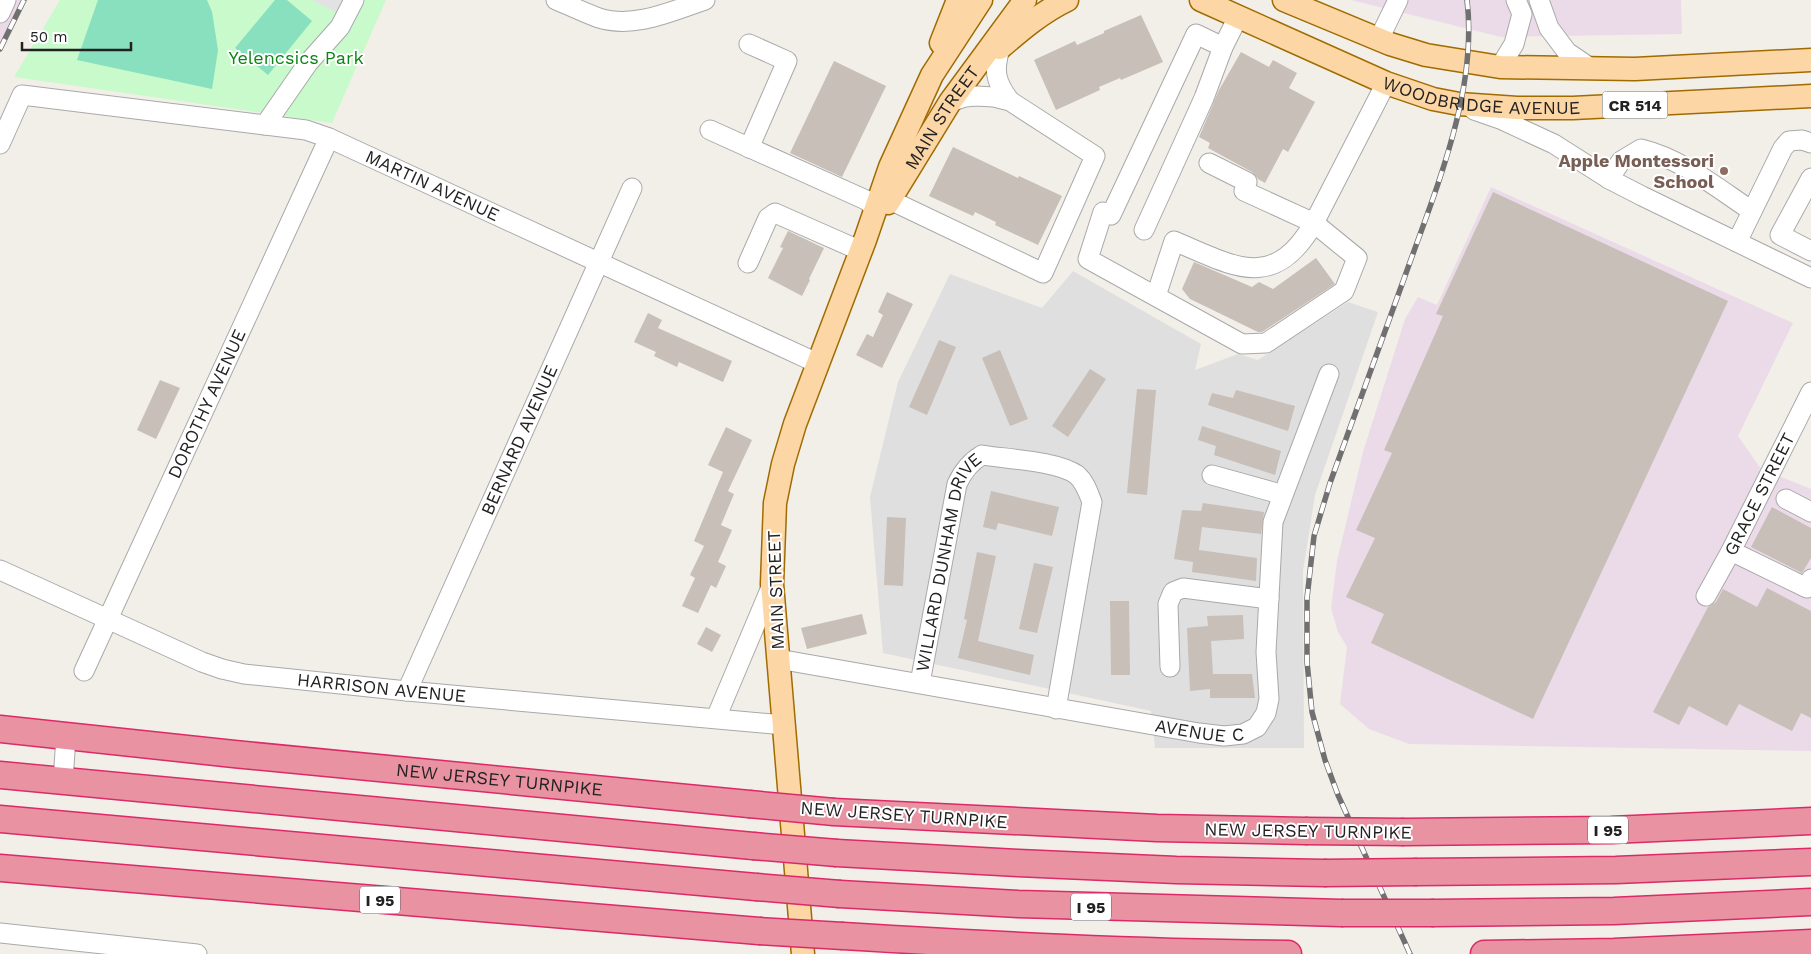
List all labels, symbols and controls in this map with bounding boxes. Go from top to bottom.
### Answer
scale bar [22,20,131,52]
text: 50 m [30,28,67,46]
park label: Yelencsics Park [228,47,364,68]
street label: MAIN STREET [900,61,983,173]
street label: WOODBRIDGE AVENUE [1380,72,1581,118]
road number: CR 514 [1602,92,1668,118]
street label: MARTIN AVENUE [362,145,503,225]
place label: Apple Montessori School [1558,150,1714,192]
marker: Apple Montessori School [1718,165,1730,177]
street label: DOROTHY AVENUE [163,326,250,482]
street label: BERNARD AVENUE [476,361,562,518]
street label: GRACE STREET [1720,429,1799,559]
street label: WILLARD DUNHAM DRIVE [911,448,985,673]
street label: MAIN STREET [763,530,788,650]
street label: HARRISON AVENUE [296,669,467,706]
street label: AVENUE C [1154,714,1245,746]
street label: NEW JERSEY TURNPIKE [395,759,604,800]
street label: NEW JERSEY TURNPIKE [800,797,1008,832]
road number: I 95 [1588,816,1628,844]
street label: NEW JERSEY TURNPIKE [1204,818,1412,843]
road number: I 95 [360,886,400,914]
road number: I 95 [1071,894,1111,920]

